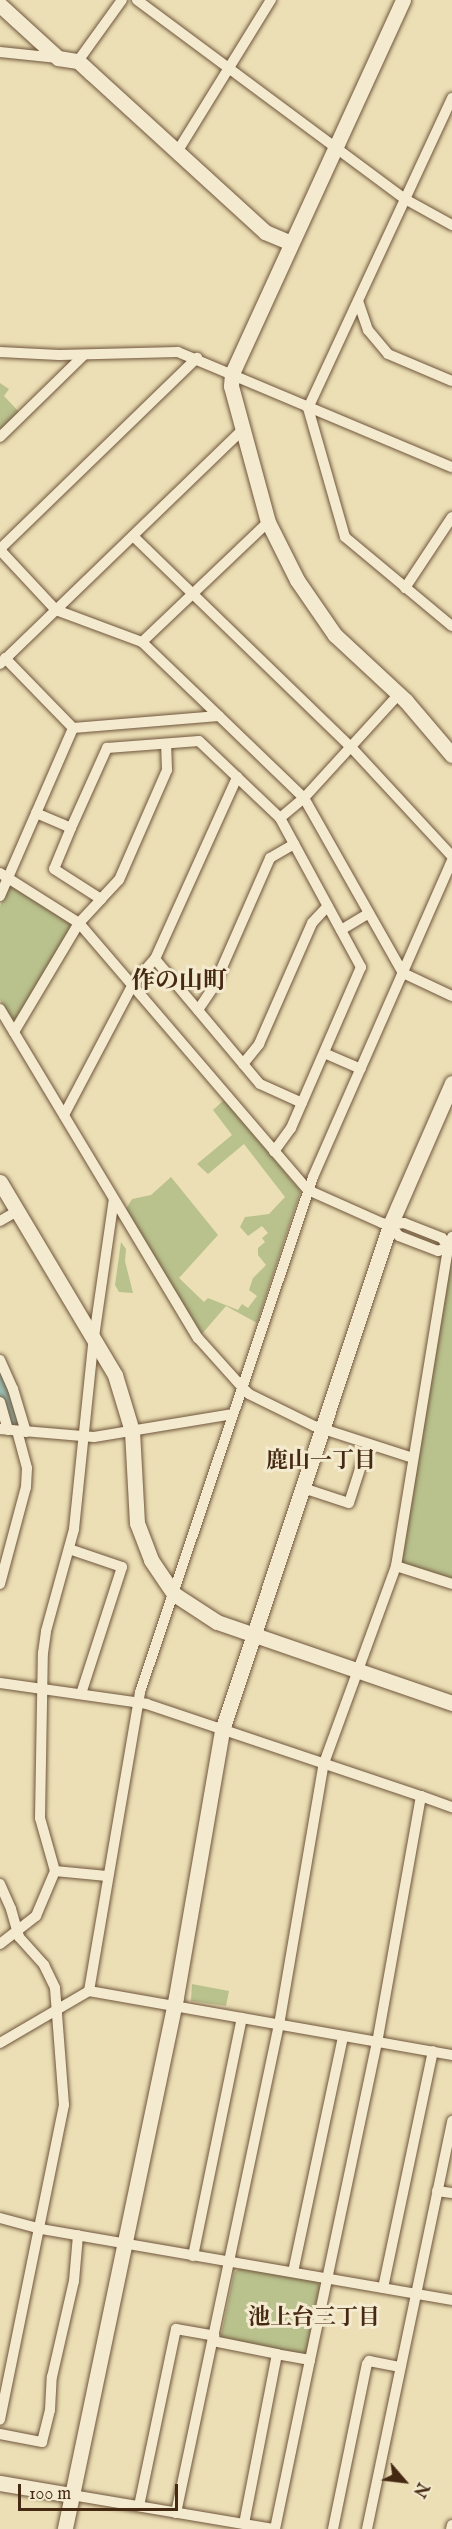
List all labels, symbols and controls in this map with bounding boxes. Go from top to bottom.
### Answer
district label: 作の山町 [131,968,227,996]
district label: 鹿山一丁目 [266,1449,376,1475]
district label: 池上台三丁目 [248,2306,380,2332]
north arrow [374,2451,434,2511]
scale bar [21,2472,182,2510]
text: N [408,2479,432,2500]
text: 100 m [29,2483,71,2506]

